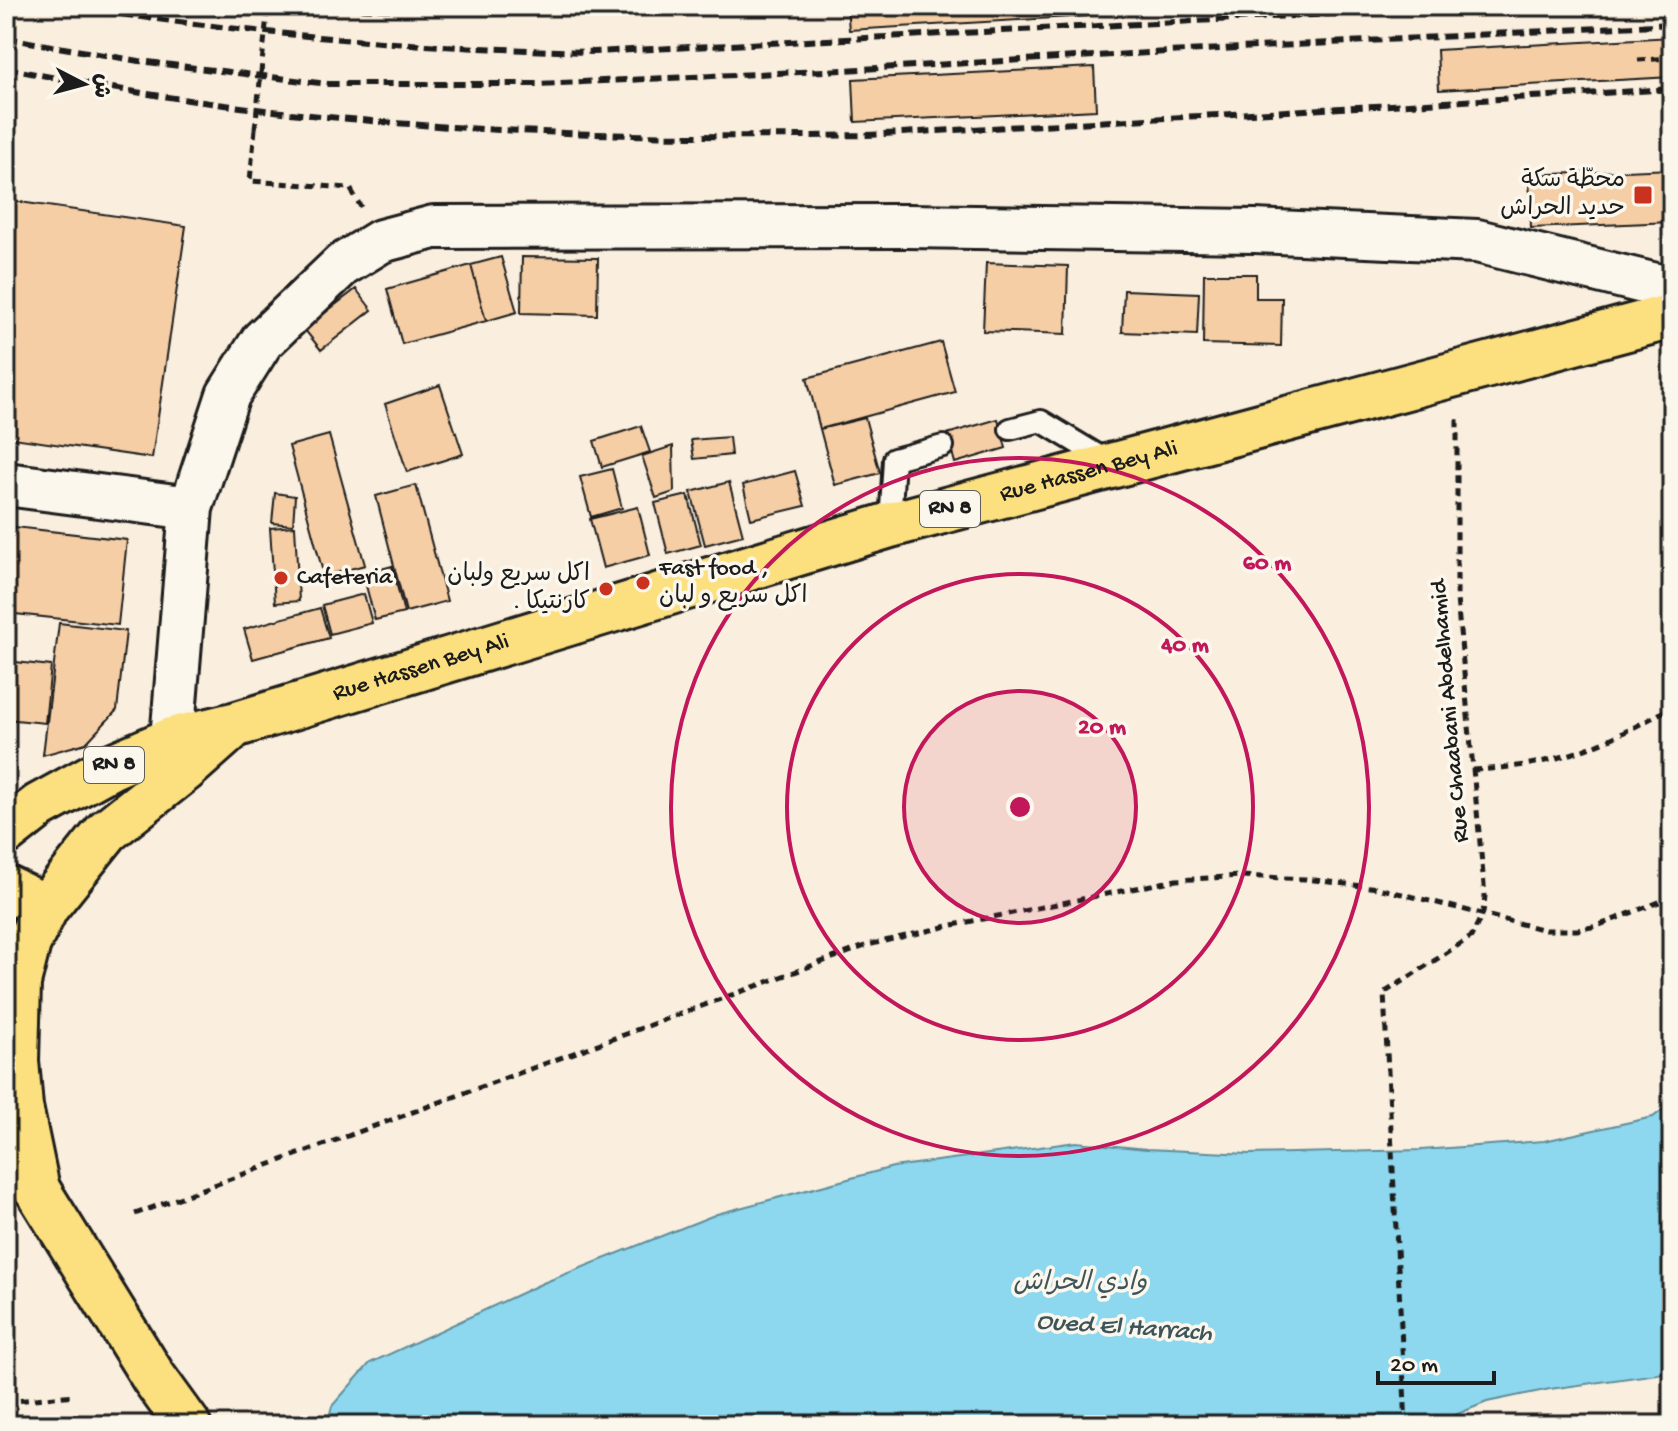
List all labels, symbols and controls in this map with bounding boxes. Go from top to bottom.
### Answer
north arrow [44,44,124,124]
text: ش [86,72,114,99]
place label: محطّة سكة حديد الحراش [1500,167,1625,224]
marker: محطّة سكة حديد الحراش [1632,184,1654,206]
street label: Rue Hassen Bey Ali [997,434,1181,510]
road number: RN 8 [920,491,980,527]
text: 60 m [1243,550,1291,579]
place label: Fast food , اكل سريع و لبان [658,555,807,612]
place label: اكل سريع ولبان . كارنتيكا [447,561,590,618]
place label: Cafeteria [297,564,393,593]
marker: Cafeteria [272,569,290,587]
marker: Fast food , اكل سريع و لبان [634,574,652,592]
street label: Rue Chaabani Abdelhamid [1425,576,1477,844]
marker: اكل سريع ولبان . كارنتيكا [597,580,615,598]
street label: Rue Hassen Bey Ali [329,627,513,709]
text: 40 m [1160,632,1209,661]
text: 20 m [1078,714,1126,743]
road number: RN 8 [84,747,144,783]
centre of rings [1006,793,1034,821]
water label: وادي الحراش [1013,1268,1147,1300]
water label: Oued El Harrach [1035,1307,1214,1351]
scale bar [1378,1335,1494,1385]
text: 20 m [1390,1352,1438,1381]

